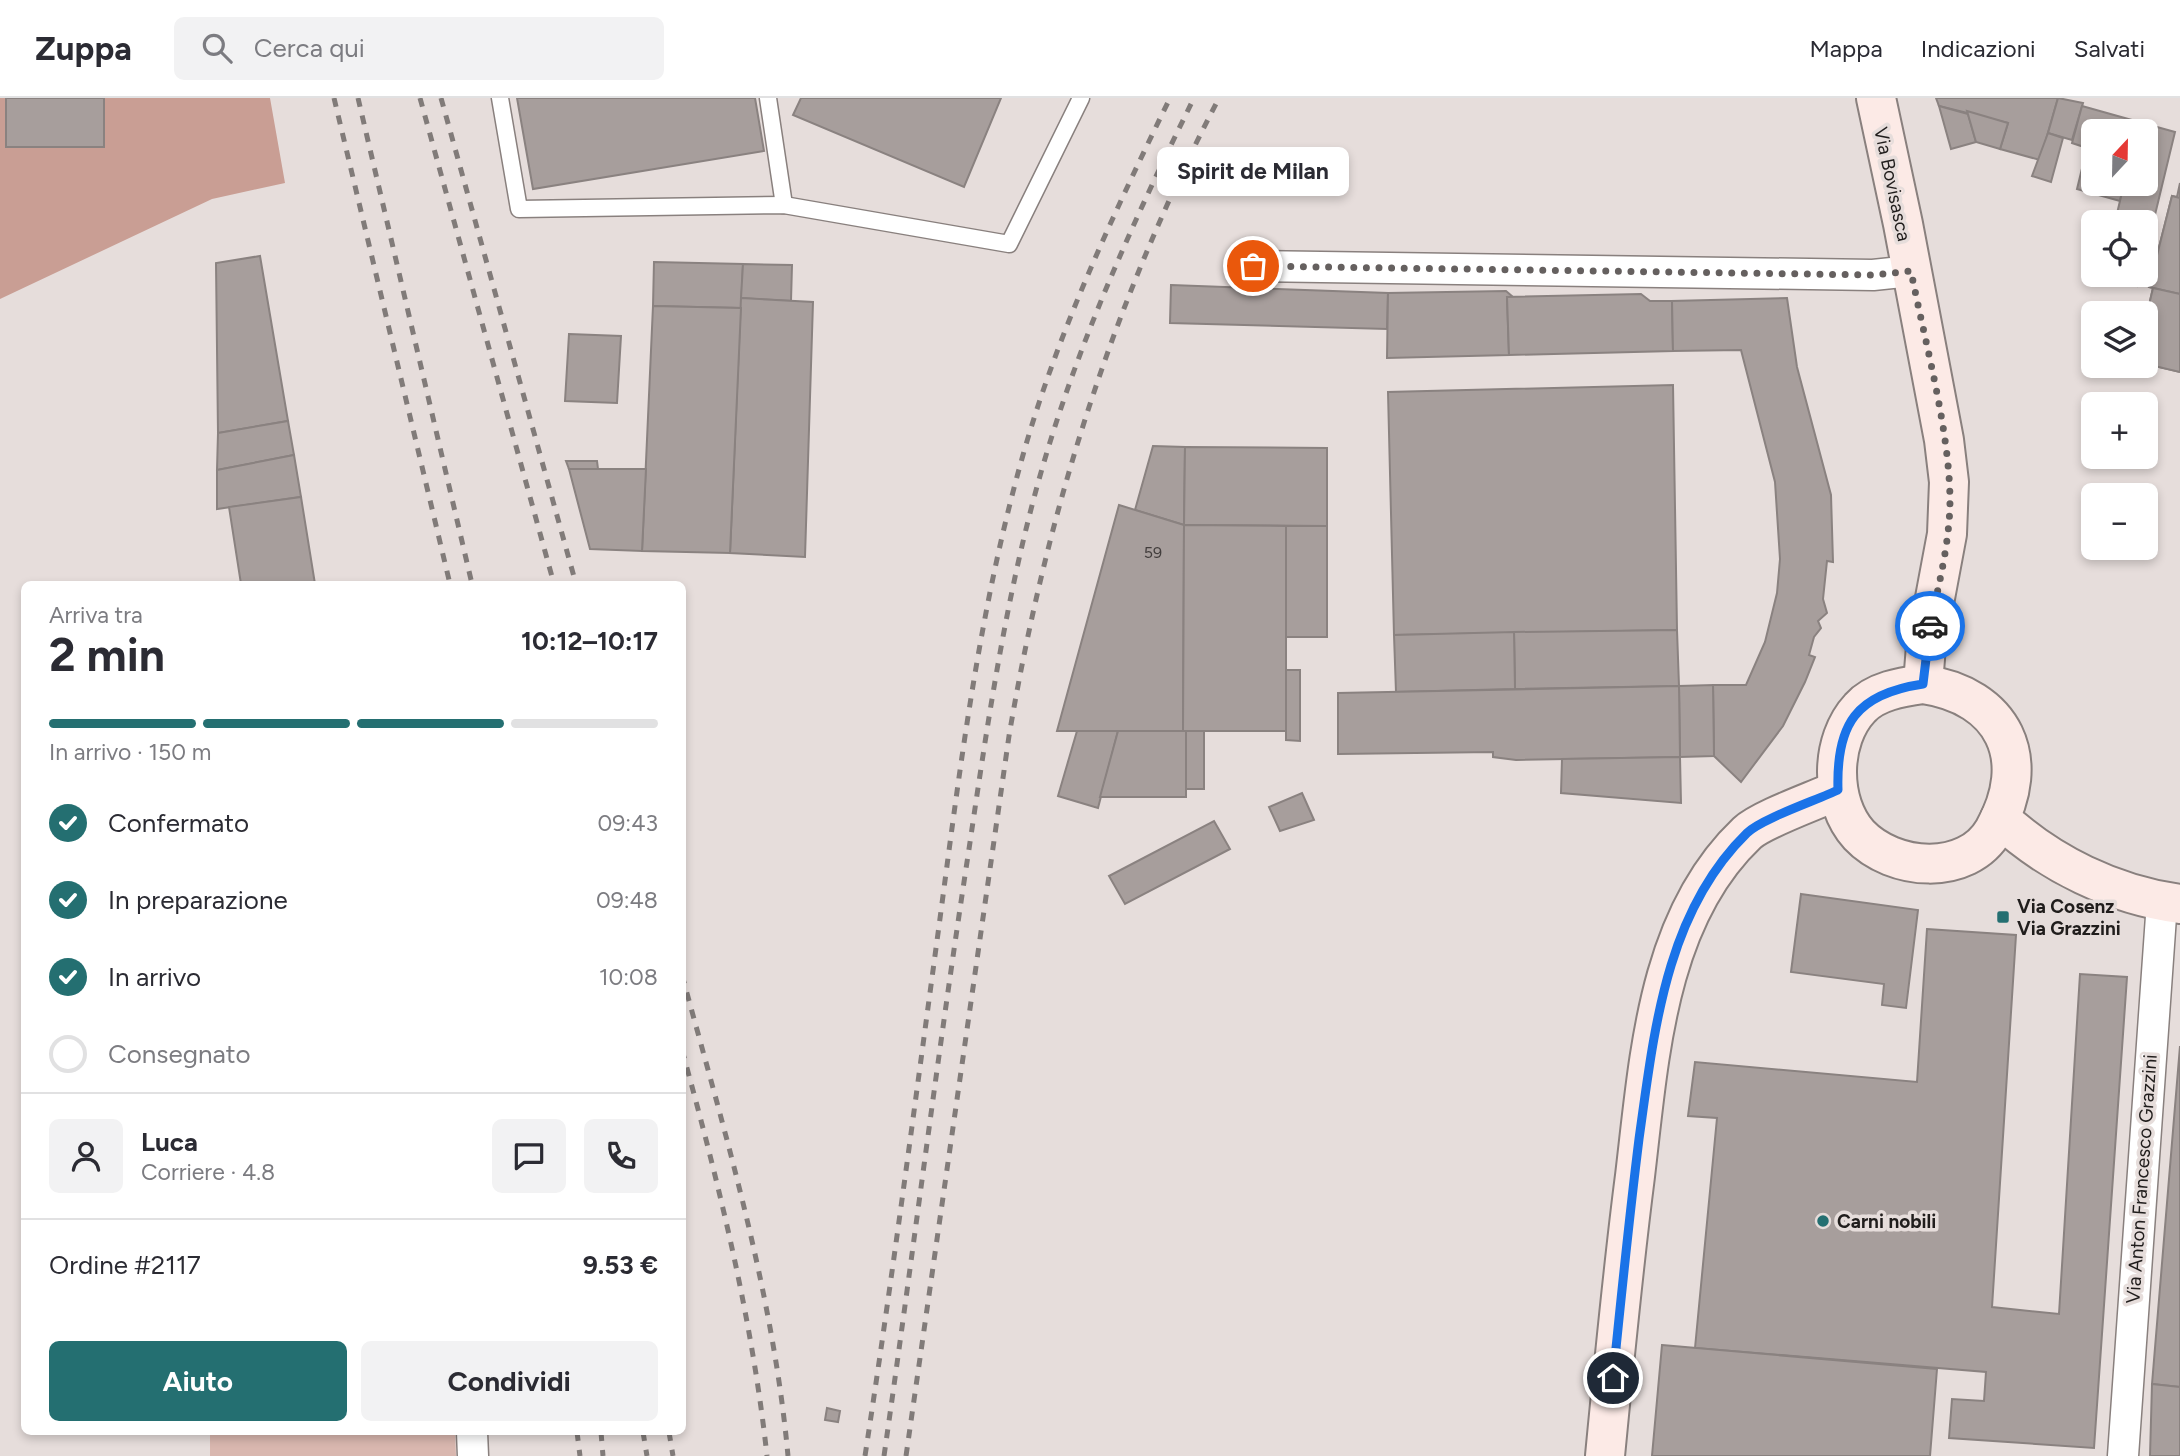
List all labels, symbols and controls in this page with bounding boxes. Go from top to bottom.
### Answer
search box [174,17,664,80]
text: Zuppa [35,29,132,68]
icon: search [198,29,236,67]
text: Cerca qui [254,32,365,64]
text: Mappa [1810,34,1883,63]
text: Indicazioni [1921,34,2036,63]
text: Salvati [2074,34,2145,63]
north arrow [2081,119,2158,196]
map controls [2081,119,2158,560]
street label: Via Bovisasca [1869,125,1916,243]
callout: Spirit de Milan [1157,147,1349,196]
text: Spirit de Milan [1177,157,1329,185]
button: locate [2081,210,2158,287]
pin [1223,236,1283,296]
icon: bag [1234,247,1272,285]
button: layers [2081,301,2158,378]
button: + [2081,392,2158,469]
button: − [2081,483,2158,560]
house number: 59 [1144,543,1162,562]
courier [1895,591,1965,661]
text: Arriva tra [49,601,143,629]
icon: car [1911,607,1949,645]
text: 10:12–10:17 [521,625,658,657]
text: 2 min [49,627,165,683]
text: In arrivo · 150 m [49,738,211,766]
icon: check [49,804,87,842]
text: Confermato [108,807,249,839]
text: 09:43 [598,809,658,837]
icon: check [49,881,87,919]
text: In preparazione [108,884,288,916]
text: 09:48 [596,886,658,914]
place label: Via Cosenz Via Grazzini [2017,895,2121,940]
marker: Via Cosenz Via Grazzini [1995,909,2011,925]
icon: check [49,958,87,996]
text: In arrivo [108,961,201,993]
text: 10:08 [599,963,658,991]
text: Consegnato [108,1038,251,1070]
street label: Via Anton Francesco Grazzini [2121,1054,2162,1304]
button: person [49,1119,123,1193]
button: chat [492,1119,566,1193]
button: phone [584,1119,658,1193]
text: Luca [141,1126,198,1158]
text: Corriere · 4.8 [141,1158,275,1186]
place label: Carni nobili [1837,1210,1936,1233]
marker: Carni nobili [1815,1213,1831,1229]
text: Ordine #2117 [49,1249,201,1281]
text: 9.53 € [583,1249,658,1281]
button: Aiuto [49,1341,347,1421]
button: Condividi [361,1341,658,1421]
pin [1583,1348,1643,1408]
icon: home [1594,1359,1632,1397]

